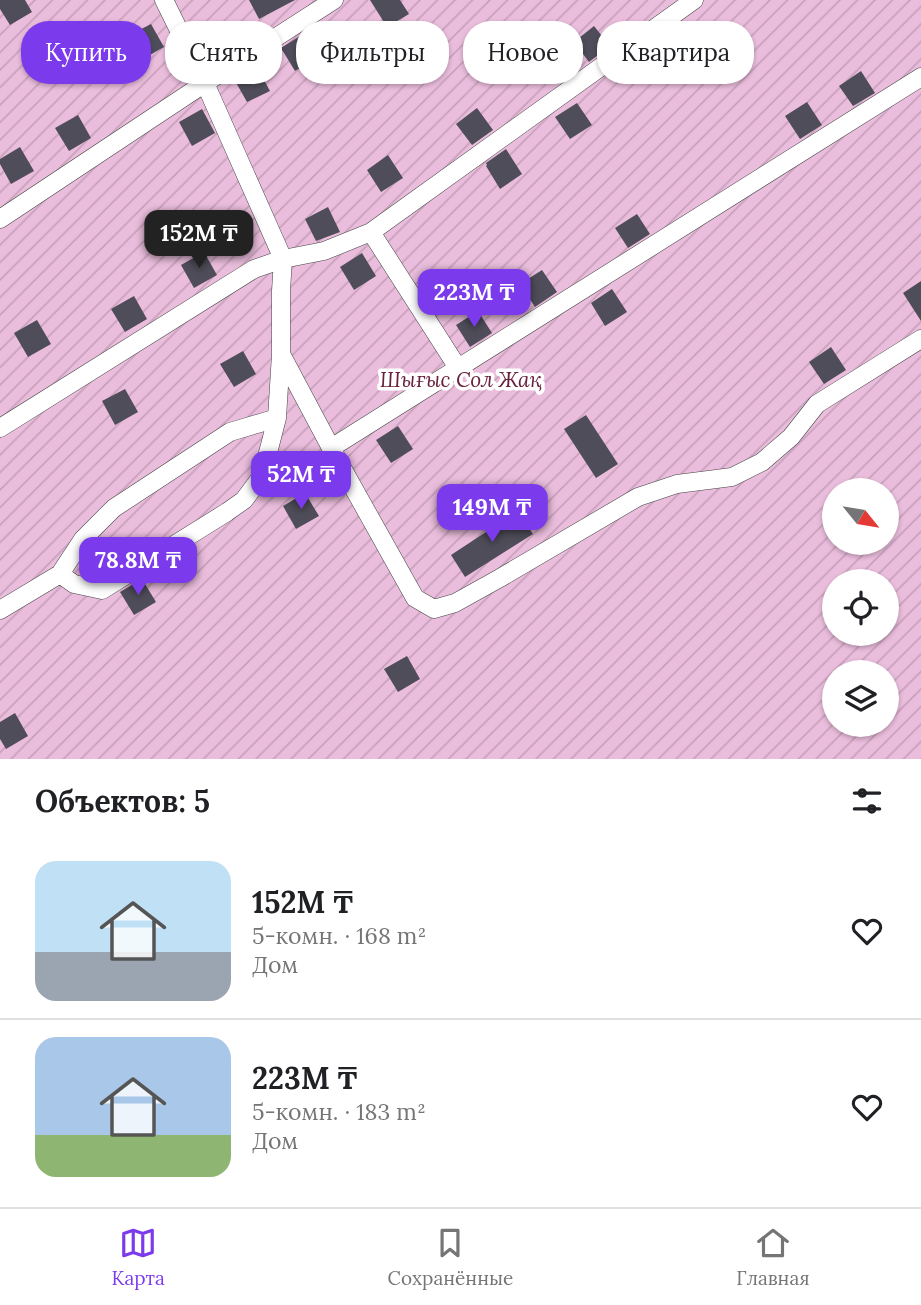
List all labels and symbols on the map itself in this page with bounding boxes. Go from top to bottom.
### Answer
pin: 152M ₸ [142,210,256,270]
pin: 223M ₸ [417,270,531,329]
park label: Шығыс Сол Жақ [380,366,542,393]
pin: 52M ₸ [252,452,350,511]
north arrow [822,478,900,555]
pin: 149M ₸ [435,484,549,544]
pin: 78.8M ₸ [73,538,203,597]

